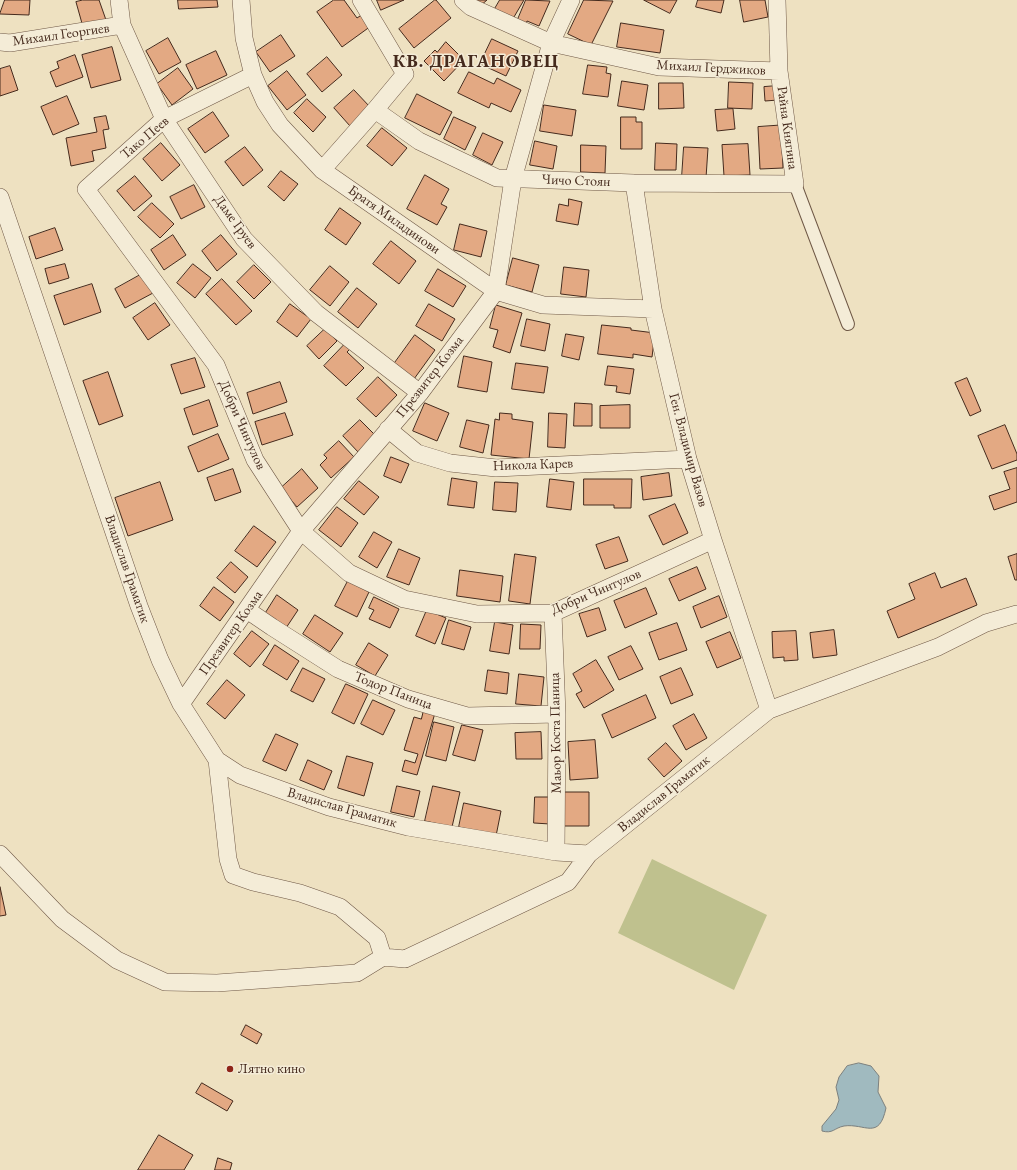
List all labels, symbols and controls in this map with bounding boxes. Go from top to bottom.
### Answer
street label: Михаил Георгиев [12,20,110,50]
district label: КВ. ДРАГАНОВЕЦ [393,51,559,73]
street label: Михаил Герджиков [656,57,766,79]
street label: Райна Княгина [773,85,801,171]
street label: Тако Пеев [117,113,173,163]
street label: Чичо Стоян [541,171,611,191]
street label: Братя Миладинови [345,182,443,258]
street label: Даме Груев [210,192,260,252]
street label: Презвитер Козма [393,333,467,421]
street label: Добри Чинтулов [215,378,269,472]
street label: Ген. Владимир Вазов [665,391,711,509]
street label: Никола Карев [493,455,573,475]
street label: Владислав Граматик [101,513,153,625]
street label: Добри Чинтулов [548,565,644,619]
street label: Презвитер Козма [196,587,266,679]
street label: Тодор Паница [351,668,435,714]
street label: Маьор Коста Паница [547,672,565,794]
street label: Владислав Граматик [615,752,713,836]
street label: Владислав Граматик [285,784,399,832]
place label: Лятно кино [238,1061,305,1077]
marker: Лятно кино [225,1064,235,1074]

